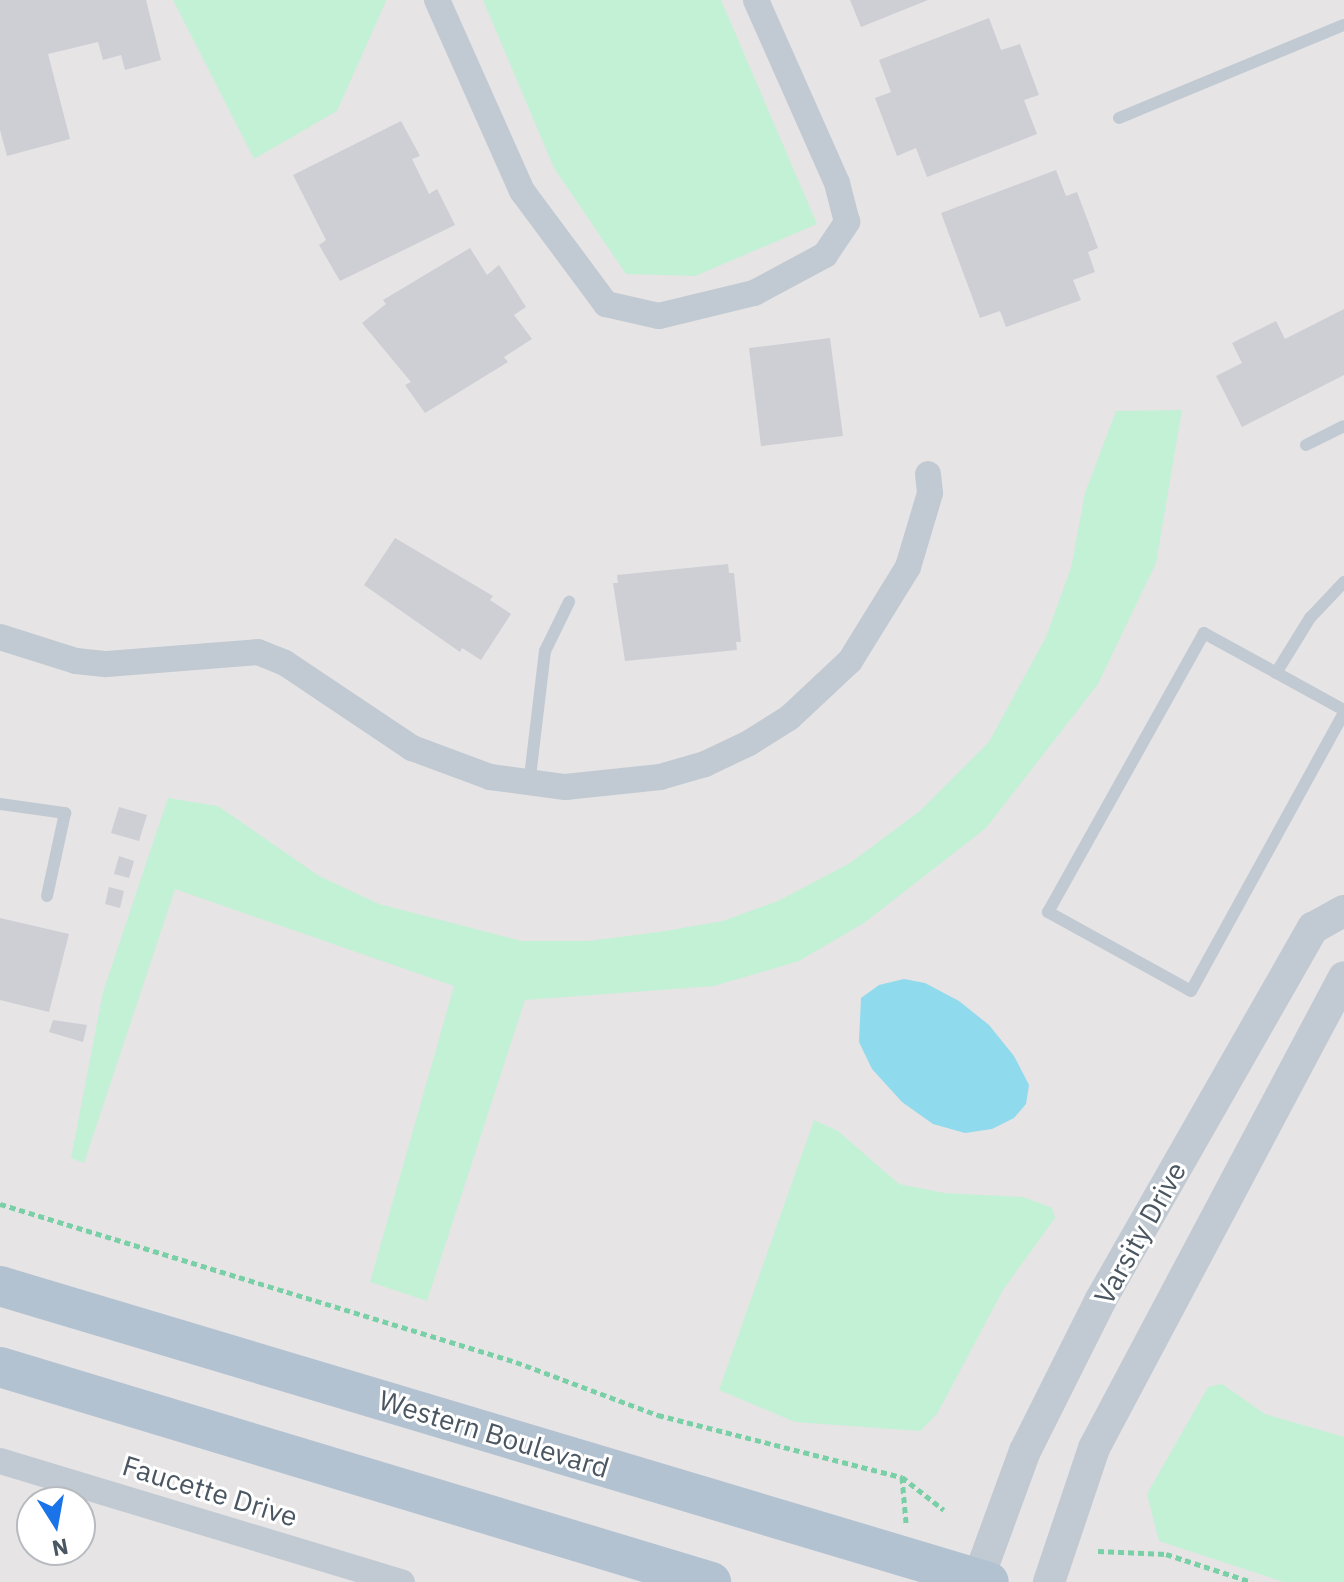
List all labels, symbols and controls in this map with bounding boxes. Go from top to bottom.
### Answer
street label: Varsity Drive [1087,1156,1193,1310]
street label: Western Boulevard [375,1383,613,1485]
street label: Faucette Drive [119,1448,301,1534]
north arrow [16,1486,96,1566]
text: N [50,1532,71,1564]

